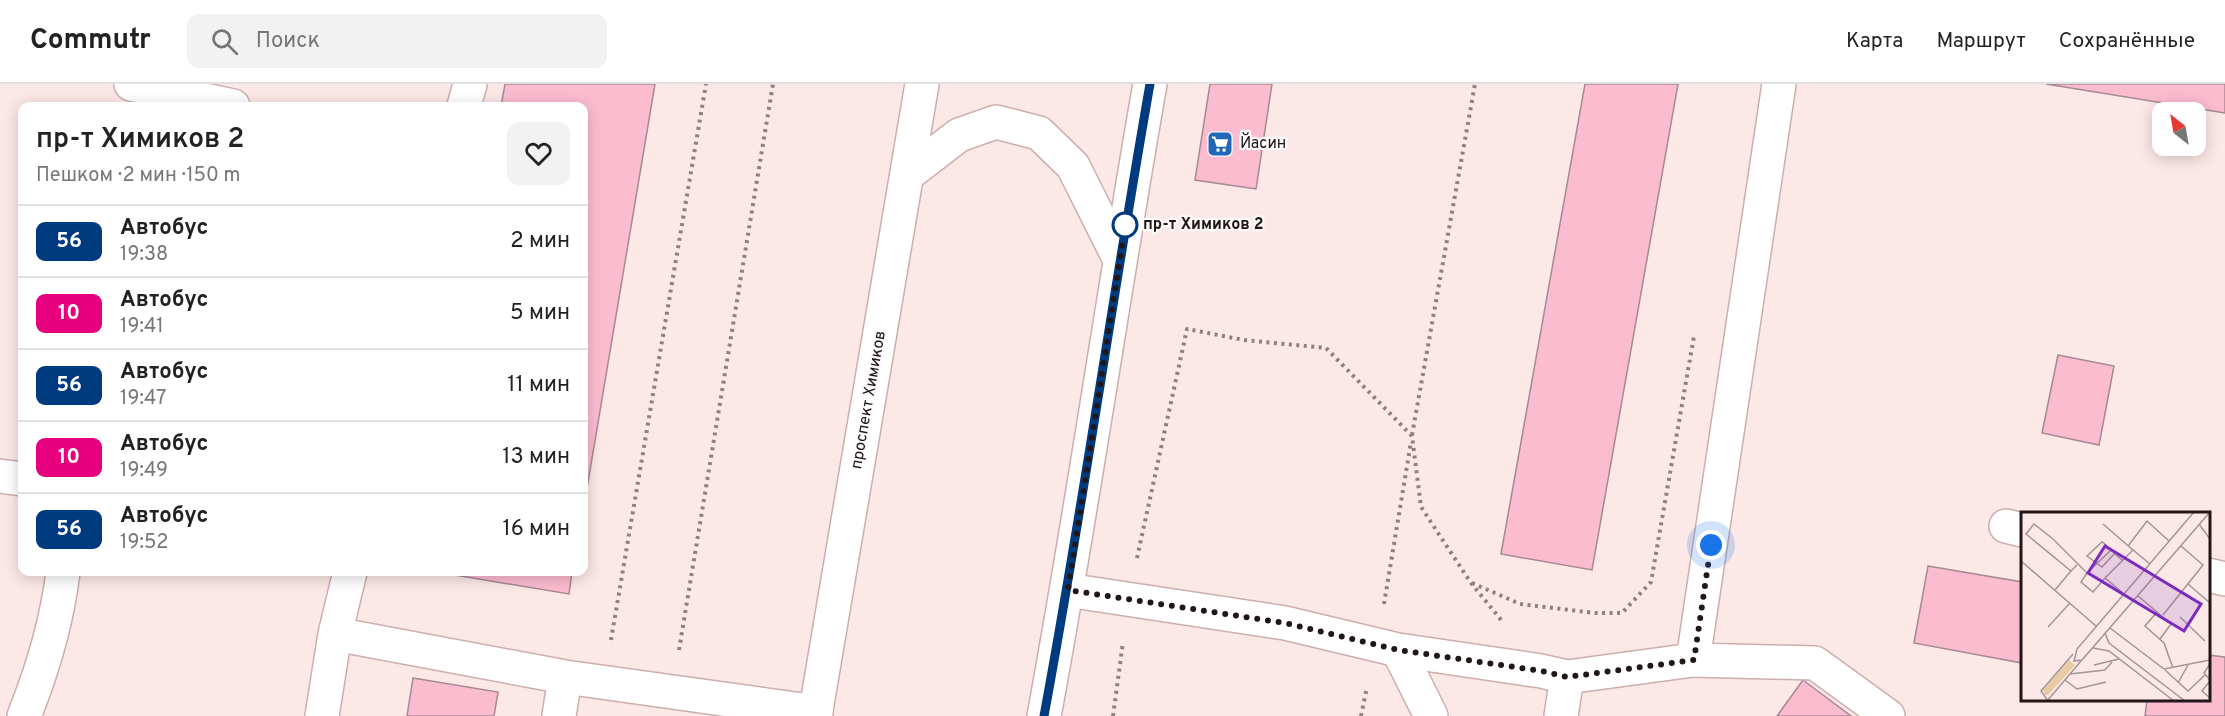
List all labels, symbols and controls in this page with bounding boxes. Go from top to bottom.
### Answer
search box [187,14,607,68]
text: Commutr [30,23,151,59]
icon: search [208,25,241,58]
text: Поиск [256,28,320,55]
text: Карта [1846,28,1903,55]
text: Маршрут [1936,28,2026,55]
text: Сохранённые [2059,28,2195,55]
north arrow [2152,102,2206,156]
map controls [2152,102,2206,156]
text: пр-т Химиков 2 [36,122,244,158]
button: heart [507,122,570,185]
supermarket icon: Йасин [1205,129,1235,159]
place label: Йасин [1240,132,1286,154]
text: Пешком · 2 мин · 150 m [36,163,240,189]
marker: пр-т Химиков 2 [1112,212,1138,238]
text: Автобус [120,215,208,242]
place label: пр-т Химиков 2 [1143,215,1264,235]
text: 56 [56,228,82,255]
text: 2 мин [510,228,570,255]
text: 19:38 [120,242,168,268]
text: Автобус [120,287,208,314]
text: 10 [58,300,80,327]
text: 5 мин [510,300,570,327]
text: 19:41 [120,314,164,340]
street label: проспект Химиков [847,329,891,471]
text: Автобус [120,359,208,386]
text: 56 [56,372,82,399]
text: 11 мин [507,372,570,399]
text: 19:47 [120,386,167,412]
text: Автобус [120,431,208,458]
text: 10 [58,444,80,471]
text: 13 мин [502,444,570,471]
text: 19:49 [120,458,168,484]
text: Автобус [120,503,208,530]
inset map [2021,512,2210,701]
text: 56 [56,516,82,543]
text: 16 мин [502,516,570,543]
text: 19:52 [120,530,168,556]
your location [1696,530,1726,560]

